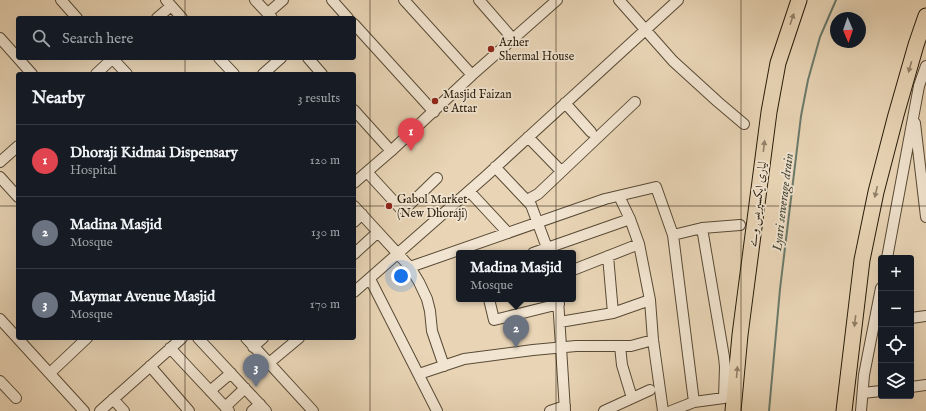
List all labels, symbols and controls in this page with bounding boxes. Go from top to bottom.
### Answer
north arrow [830,12,866,48]
one-way arrow [789,13,795,25]
search box [16,16,356,60]
icon: search [30,27,52,49]
text: Search here [62,29,133,48]
place label: Azher Shermal House [498,35,575,64]
marker: Azher Shermal House [486,44,496,54]
one-way arrow [907,61,913,73]
place label: Masjid Faizan e Attar [443,87,512,116]
text: Nearby [32,88,85,109]
text: 3 results [298,90,340,107]
marker: Masjid Faizan e Attar [430,96,440,106]
pin: 1 [398,118,424,151]
one-way arrow [761,140,767,152]
text: Dhoraji Kidmai Dispensary [70,143,238,162]
text: 1 [43,152,47,169]
text: 120 m [310,152,340,169]
water label: Lyari sewerage drain [769,152,799,253]
street label: لیاری ایکسپریس وے [745,160,771,248]
text: Hospital [70,162,117,179]
one-way arrow [873,186,879,199]
place label: Gabol Market (New Dhoraji) [397,192,468,221]
marker: Gabol Market (New Dhoraji) [384,201,394,211]
text: Madina Masjid [70,215,162,234]
text: 2 [42,224,48,241]
text: 130 m [311,224,340,241]
text: Mosque [70,234,113,251]
popup [456,250,576,302]
map controls [878,255,914,399]
button: + [878,255,914,291]
text: Madina Masjid [470,258,562,277]
your location [391,266,411,286]
text: Mosque [470,277,513,294]
text: Maymar Avenue Masjid [70,287,215,306]
button: − [878,291,914,327]
text: 3 [43,296,47,313]
text: 170 m [310,296,340,313]
text: Mosque [70,306,113,323]
pin: 2 [503,315,529,348]
one-way arrow [852,315,859,327]
button: locate [878,327,914,363]
pin: 3 [243,354,269,387]
button: layers [878,363,914,399]
one-way arrow [733,366,740,378]

